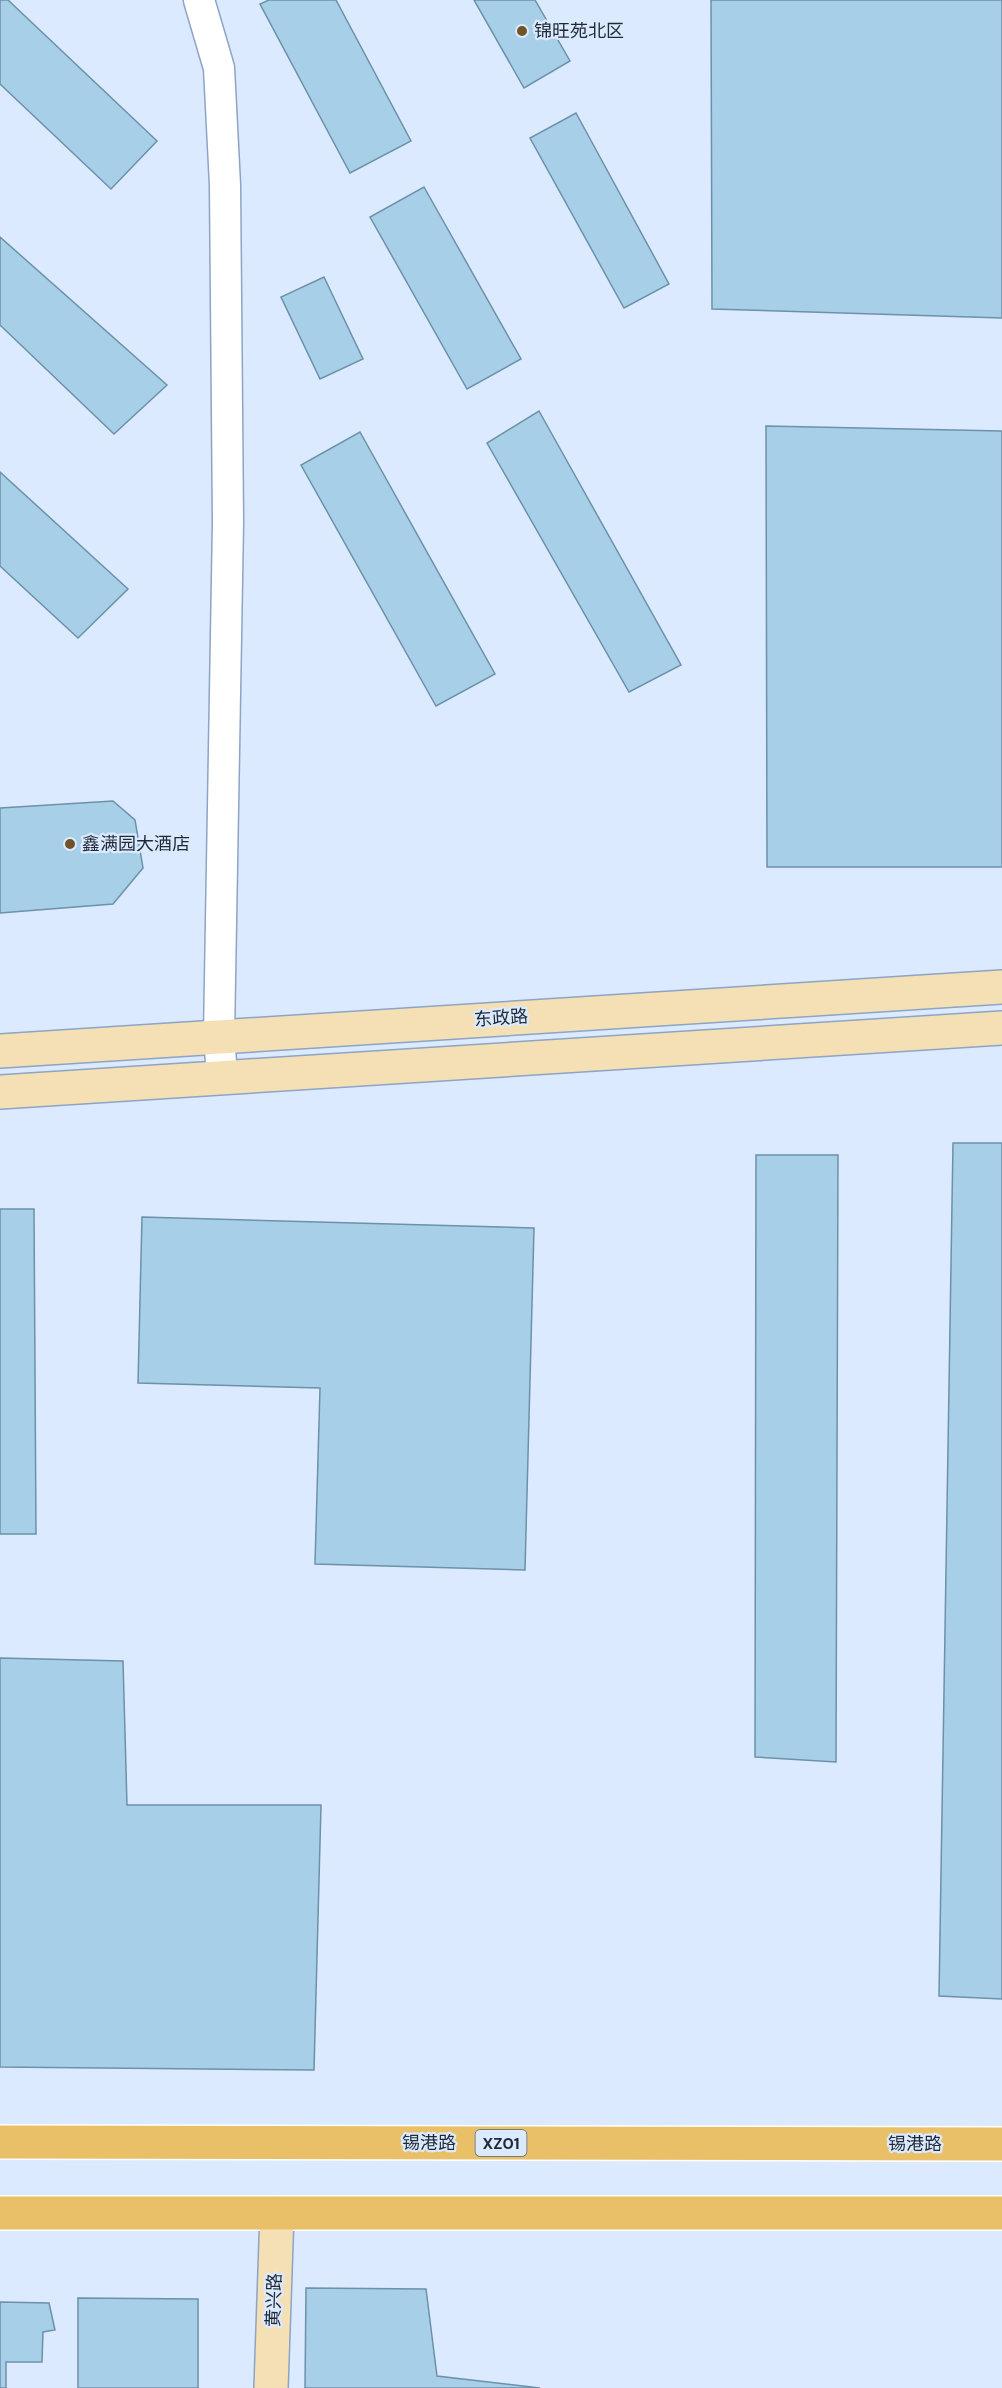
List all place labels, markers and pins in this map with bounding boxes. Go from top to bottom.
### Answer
place label: 锦旺苑北区 [534,19,624,43]
marker: 锦旺苑北区 [515,24,529,38]
place label: 鑫满园大酒店 [82,832,190,856]
marker: 鑫满园大酒店 [63,837,77,851]

